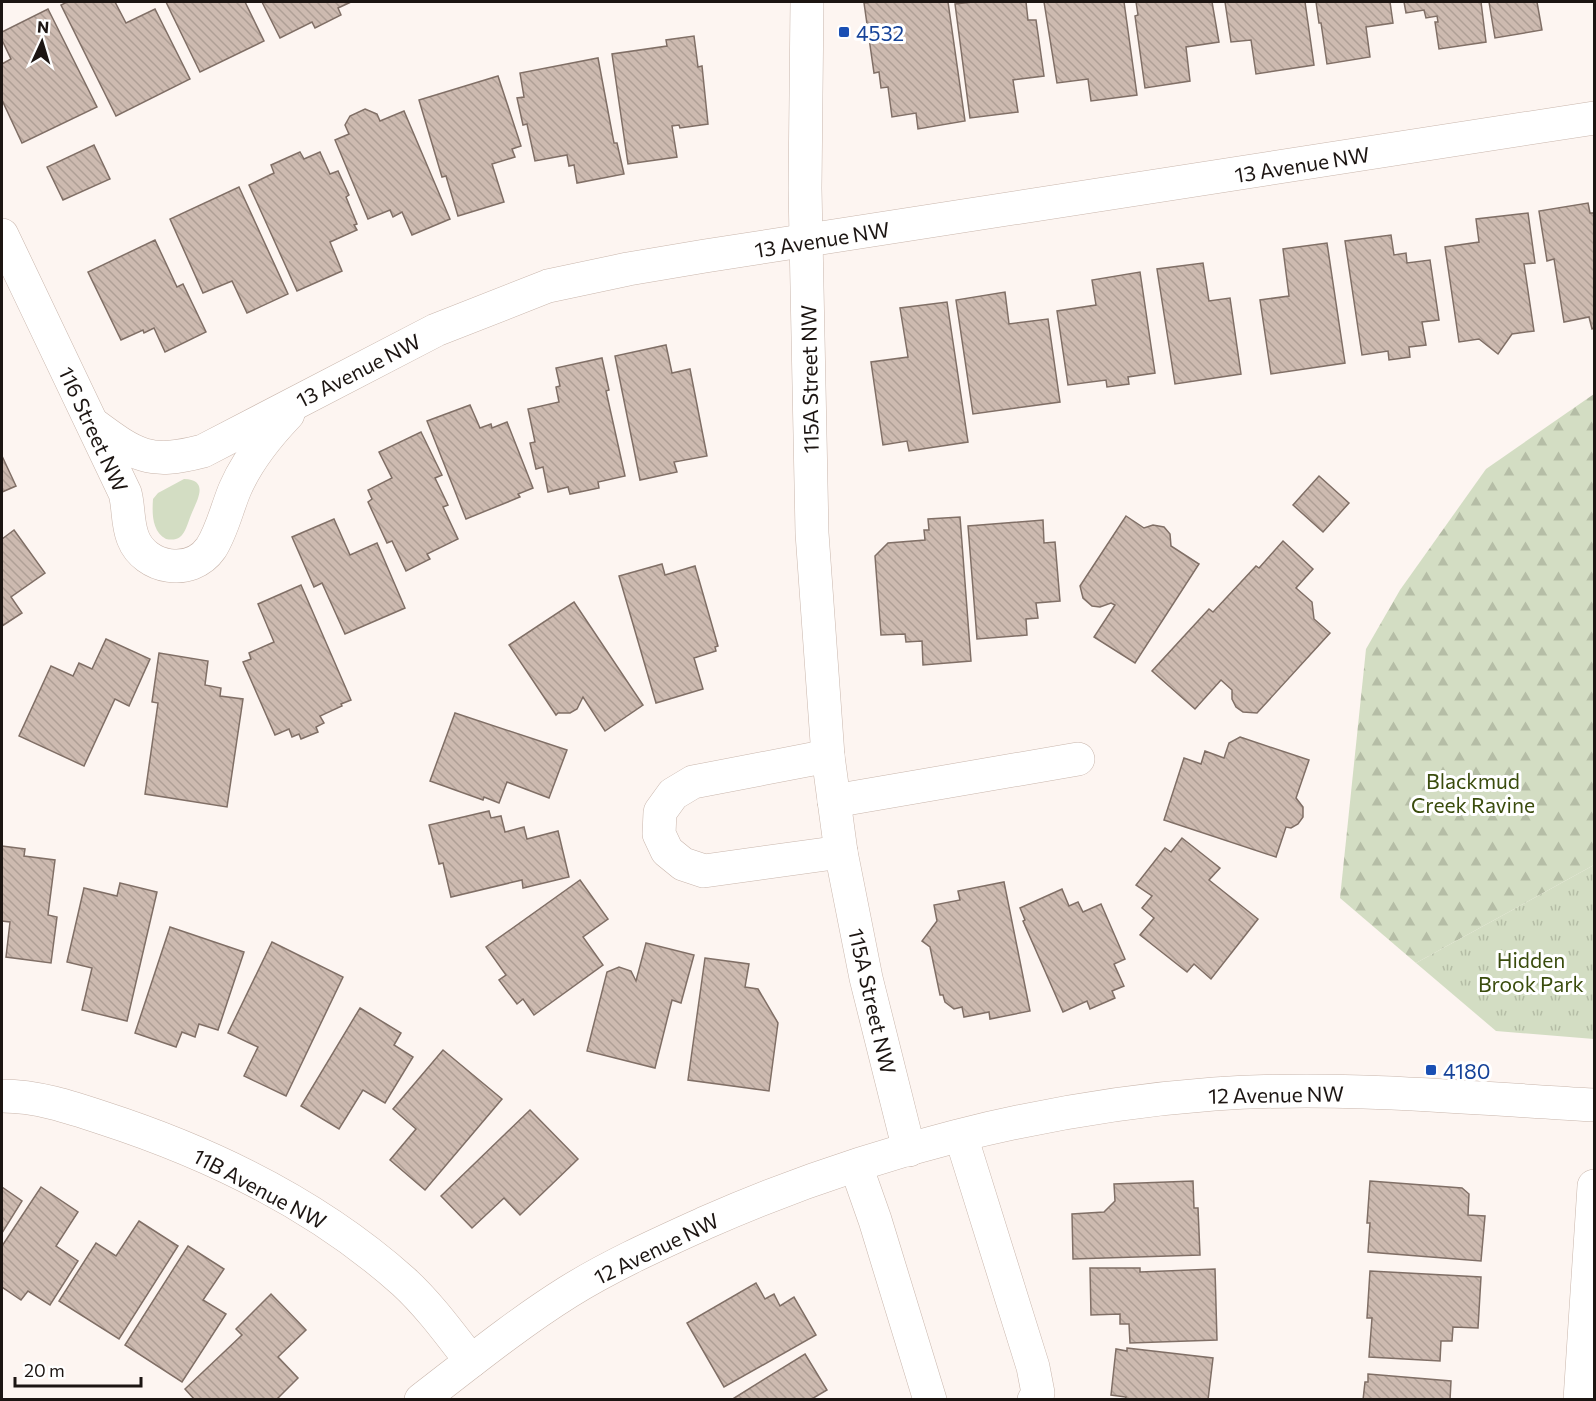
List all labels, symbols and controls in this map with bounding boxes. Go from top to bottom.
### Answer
north arrow [12,12,72,72]
text: N [36,17,50,36]
place label: 4532 [856,20,904,45]
marker: 4532 [837,25,851,39]
street label: 13 Avenue NW [1233,141,1371,187]
street label: 13 Avenue NW [753,216,891,262]
street label: 115A Street NW [795,304,823,454]
street label: 13 Avenue NW [292,328,424,412]
street label: 116 Street NW [54,362,134,496]
park label: Blackmud Creek Ravine [1411,768,1535,817]
street label: 115A Street NW [844,926,902,1076]
park label: Hidden Brook Park [1478,947,1584,996]
place label: 4180 [1443,1058,1490,1083]
marker: 4180 [1424,1063,1438,1077]
street label: 12 Avenue NW [1208,1080,1344,1108]
street label: 11B Avenue NW [189,1143,331,1233]
street label: 12 Avenue NW [589,1207,723,1289]
scale bar [15,1350,141,1388]
text: 20 m [24,1359,65,1381]

